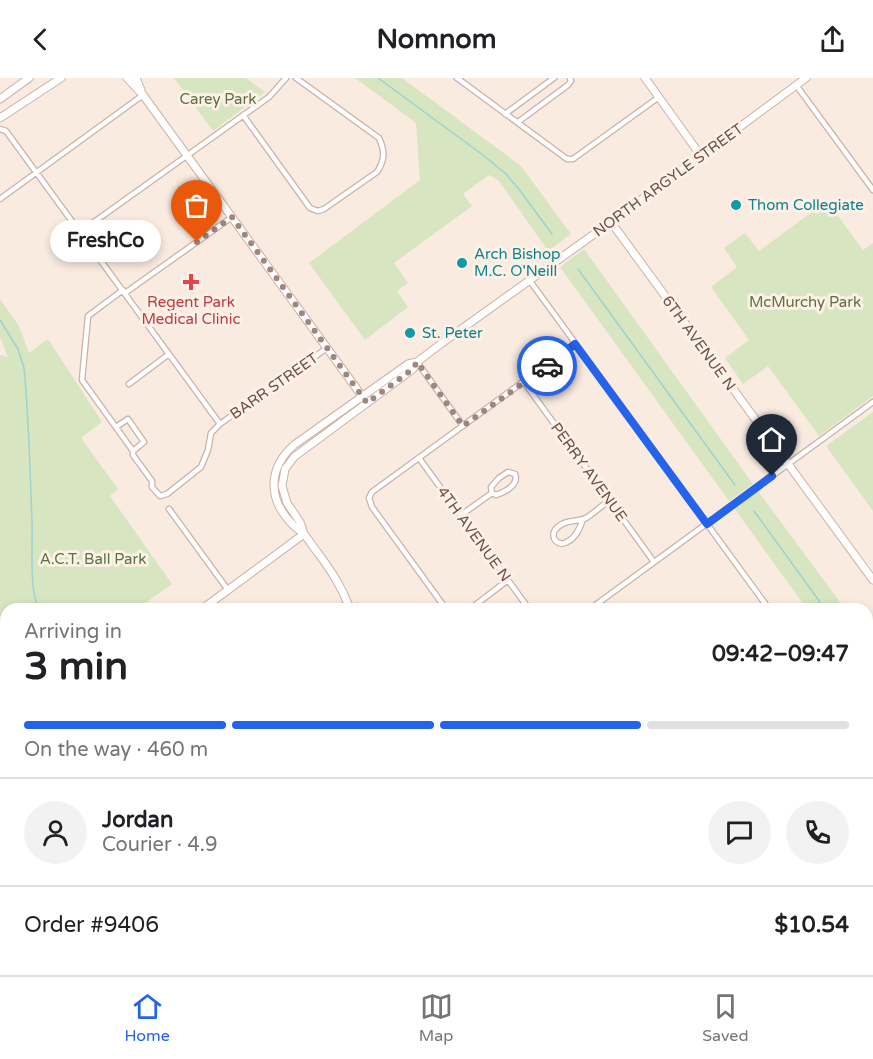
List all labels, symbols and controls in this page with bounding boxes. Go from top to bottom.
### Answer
icon: back [24,23,57,56]
text: Nomnom [376,23,497,56]
icon: share [816,23,849,56]
park label: Carey Park [180,90,256,108]
street label: NORTH ARGYLE STREET [590,120,746,240]
pin [171,180,222,242]
icon: bag [180,189,213,222]
place label: Thom Collegiate [748,196,864,214]
marker: Thom Collegiate [729,198,743,212]
callout: FreshCo [50,221,161,263]
text: FreshCo [67,229,144,253]
place label: Arch Bishop M.C. O'Neill [474,245,561,280]
marker: Arch Bishop M.C. O'Neill [455,256,469,270]
marker: Regent Park Medical Clinic [182,273,200,291]
street label: 6TH AVENUE N [658,292,740,394]
place label: Regent Park Medical Clinic [142,293,240,328]
park label: McMurchy Park [749,293,861,311]
place label: St. Peter [422,324,483,342]
marker: St. Peter [403,326,417,340]
courier [517,336,577,396]
street label: BARR STREET [226,349,322,423]
icon: car [531,350,564,383]
pin [746,414,797,476]
street label: PERRY AVENUE [547,419,631,525]
icon: home [755,423,788,456]
street label: 4TH AVENUE N [433,483,515,585]
park label: A.C.T. Ball Park [40,550,146,568]
text: Arriving in [24,620,122,644]
text: 09:42–09:47 [712,641,849,667]
text: 3 min [24,643,128,690]
text: On the way · 460 m [24,738,208,762]
button: person [24,801,87,864]
button: chat [708,801,771,864]
button: phone [786,801,849,864]
text: Jordan [102,807,173,833]
text: Courier · 4.9 [102,833,217,857]
text: Order #9406 [24,912,159,938]
text: $10.54 [774,912,849,938]
tab: Home [124,990,170,1046]
tab: Map [419,990,453,1046]
tab: Saved [702,990,748,1046]

